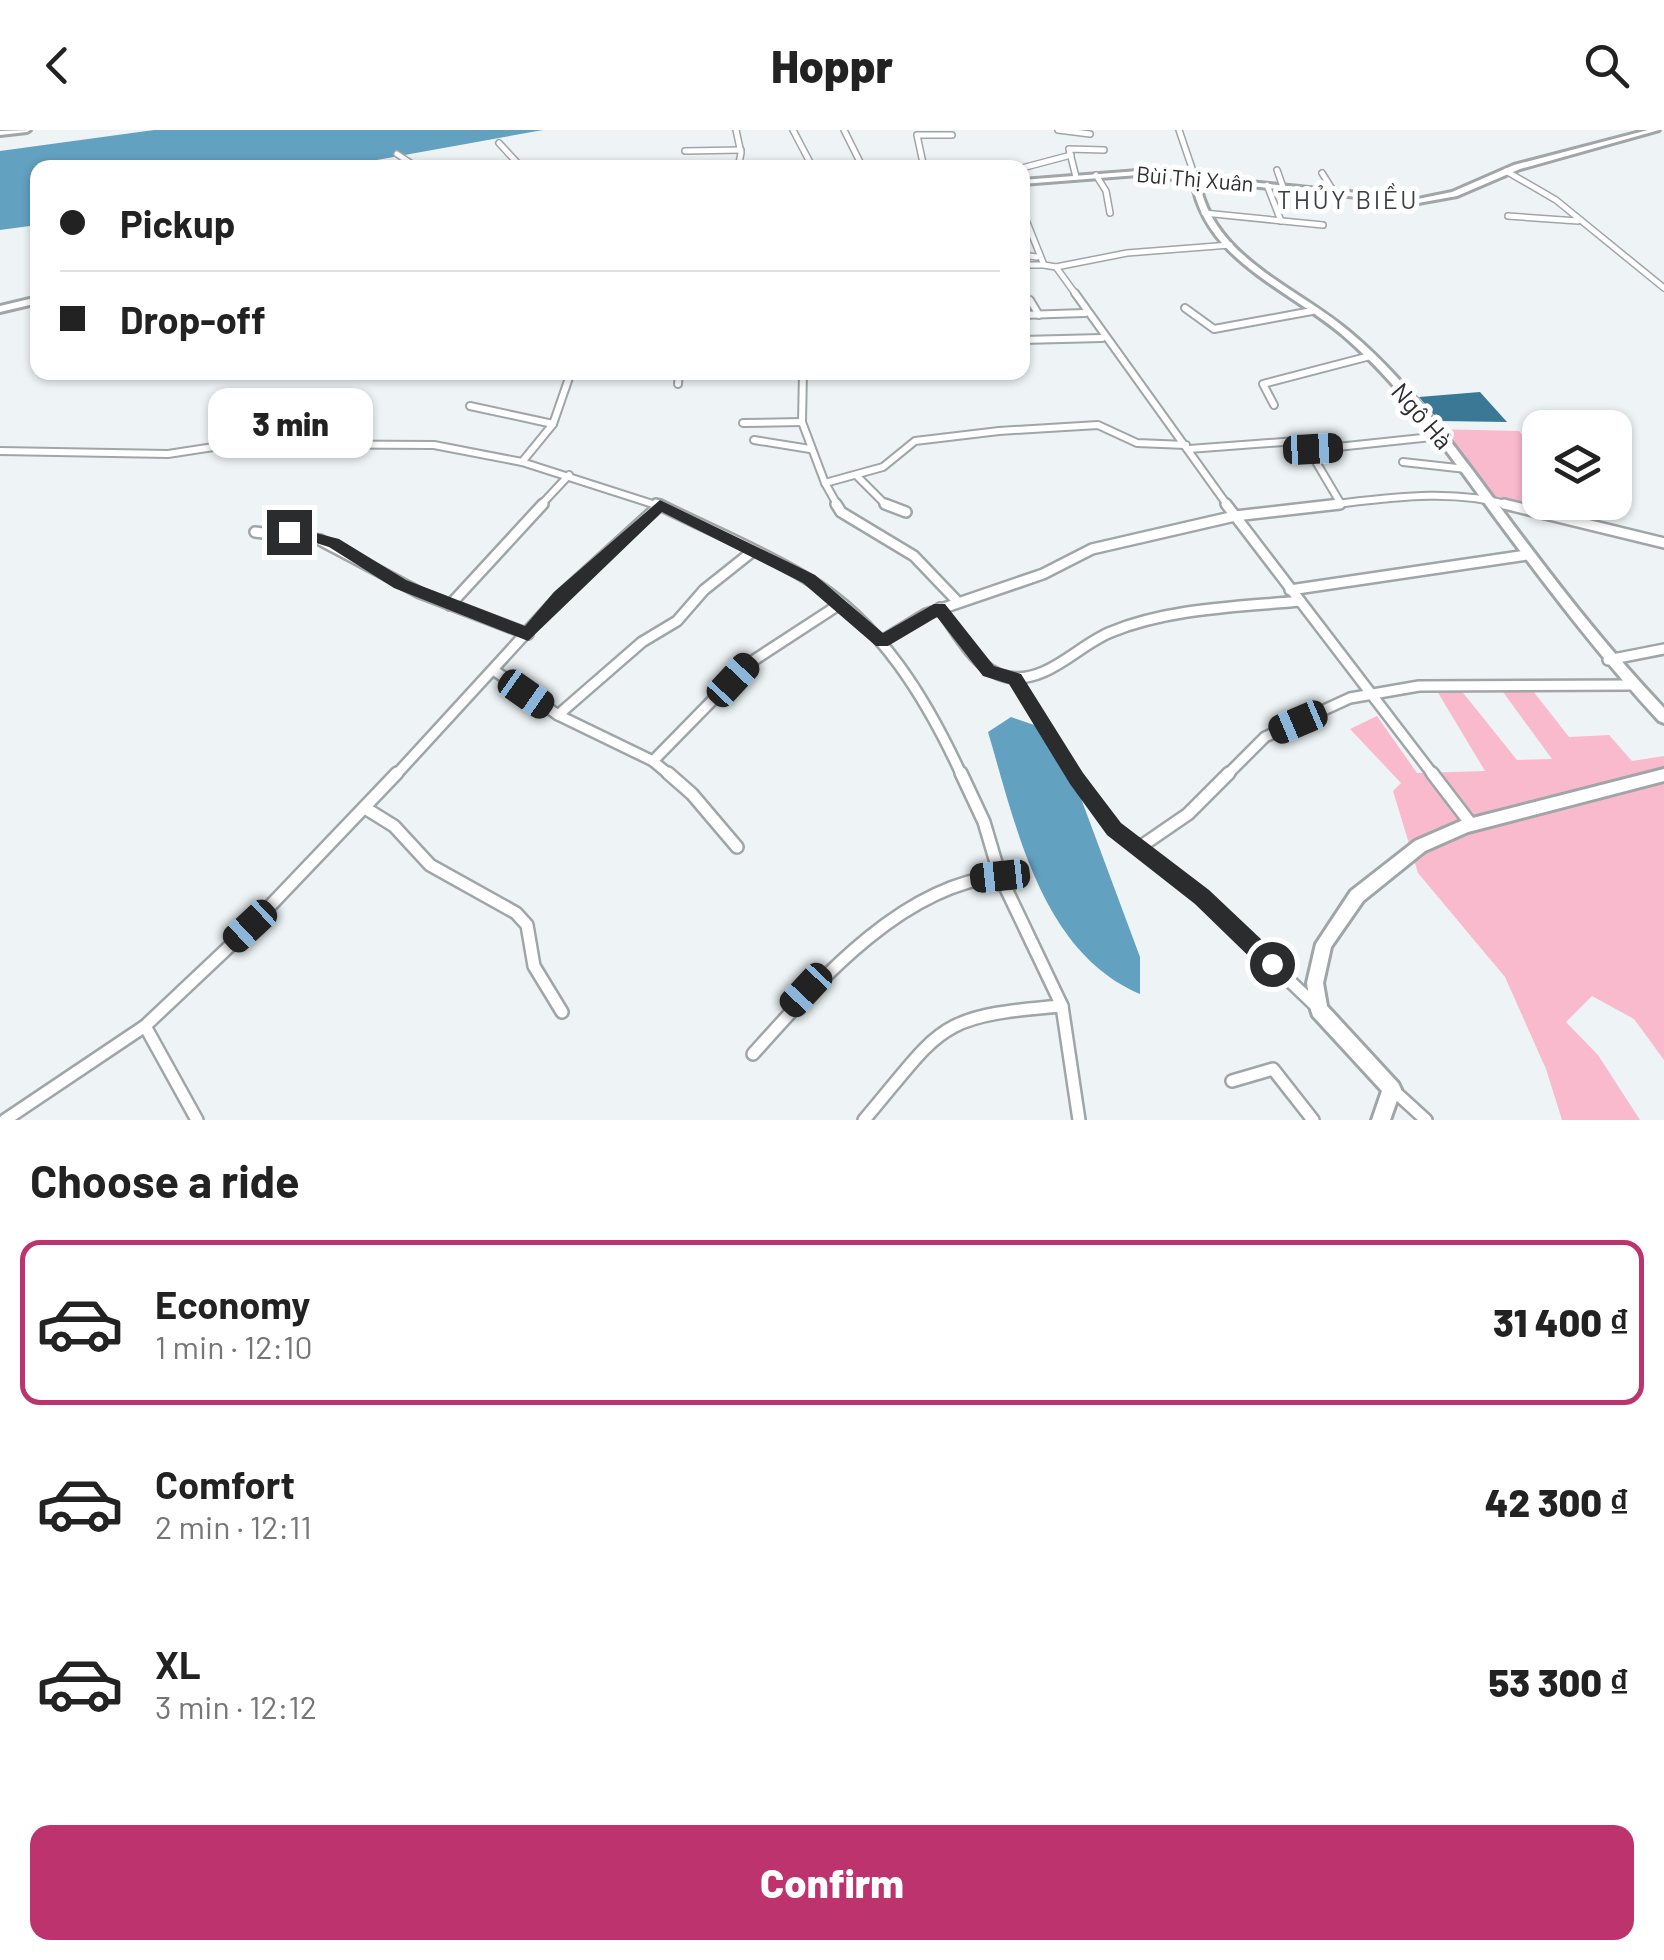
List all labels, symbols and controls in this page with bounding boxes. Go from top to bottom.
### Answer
icon: back [30,38,85,93]
text: Hoppr [771,38,893,92]
icon: search [1579,38,1634,93]
street label: Bùi Thị Xuân [1135,160,1255,196]
district label: THỦY BIỀU [1277,183,1419,214]
text: Pickup [120,200,235,246]
text: Drop-off [120,296,266,342]
street label: Ngô Hà [1386,376,1460,455]
callout: 3 min [206,387,372,457]
text: 3 min [252,404,329,442]
map controls [1522,410,1632,520]
button: layers [1522,410,1632,520]
car [1282,432,1344,466]
route end [267,510,312,555]
car [702,648,764,712]
car [493,665,559,723]
car [1265,696,1331,748]
car [969,858,1031,894]
car [218,895,282,957]
route start [1250,942,1295,987]
car [775,958,837,1022]
text: Choose a ride [30,1153,300,1207]
icon: car [35,1278,125,1368]
text: Economy [155,1281,310,1327]
text: 31 400 ₫ [1493,1299,1629,1345]
text: 1 min · 12:10 [155,1327,312,1365]
icon: car [35,1458,125,1548]
text: Comfort [155,1461,295,1507]
text: 42 300 ₫ [1485,1479,1629,1525]
text: 2 min · 12:11 [155,1507,312,1545]
icon: car [35,1638,125,1728]
text: XL [155,1641,201,1687]
text: 53 300 ₫ [1488,1659,1629,1705]
text: 3 min · 12:12 [155,1687,317,1725]
button: Confirm [30,1825,1634,1940]

